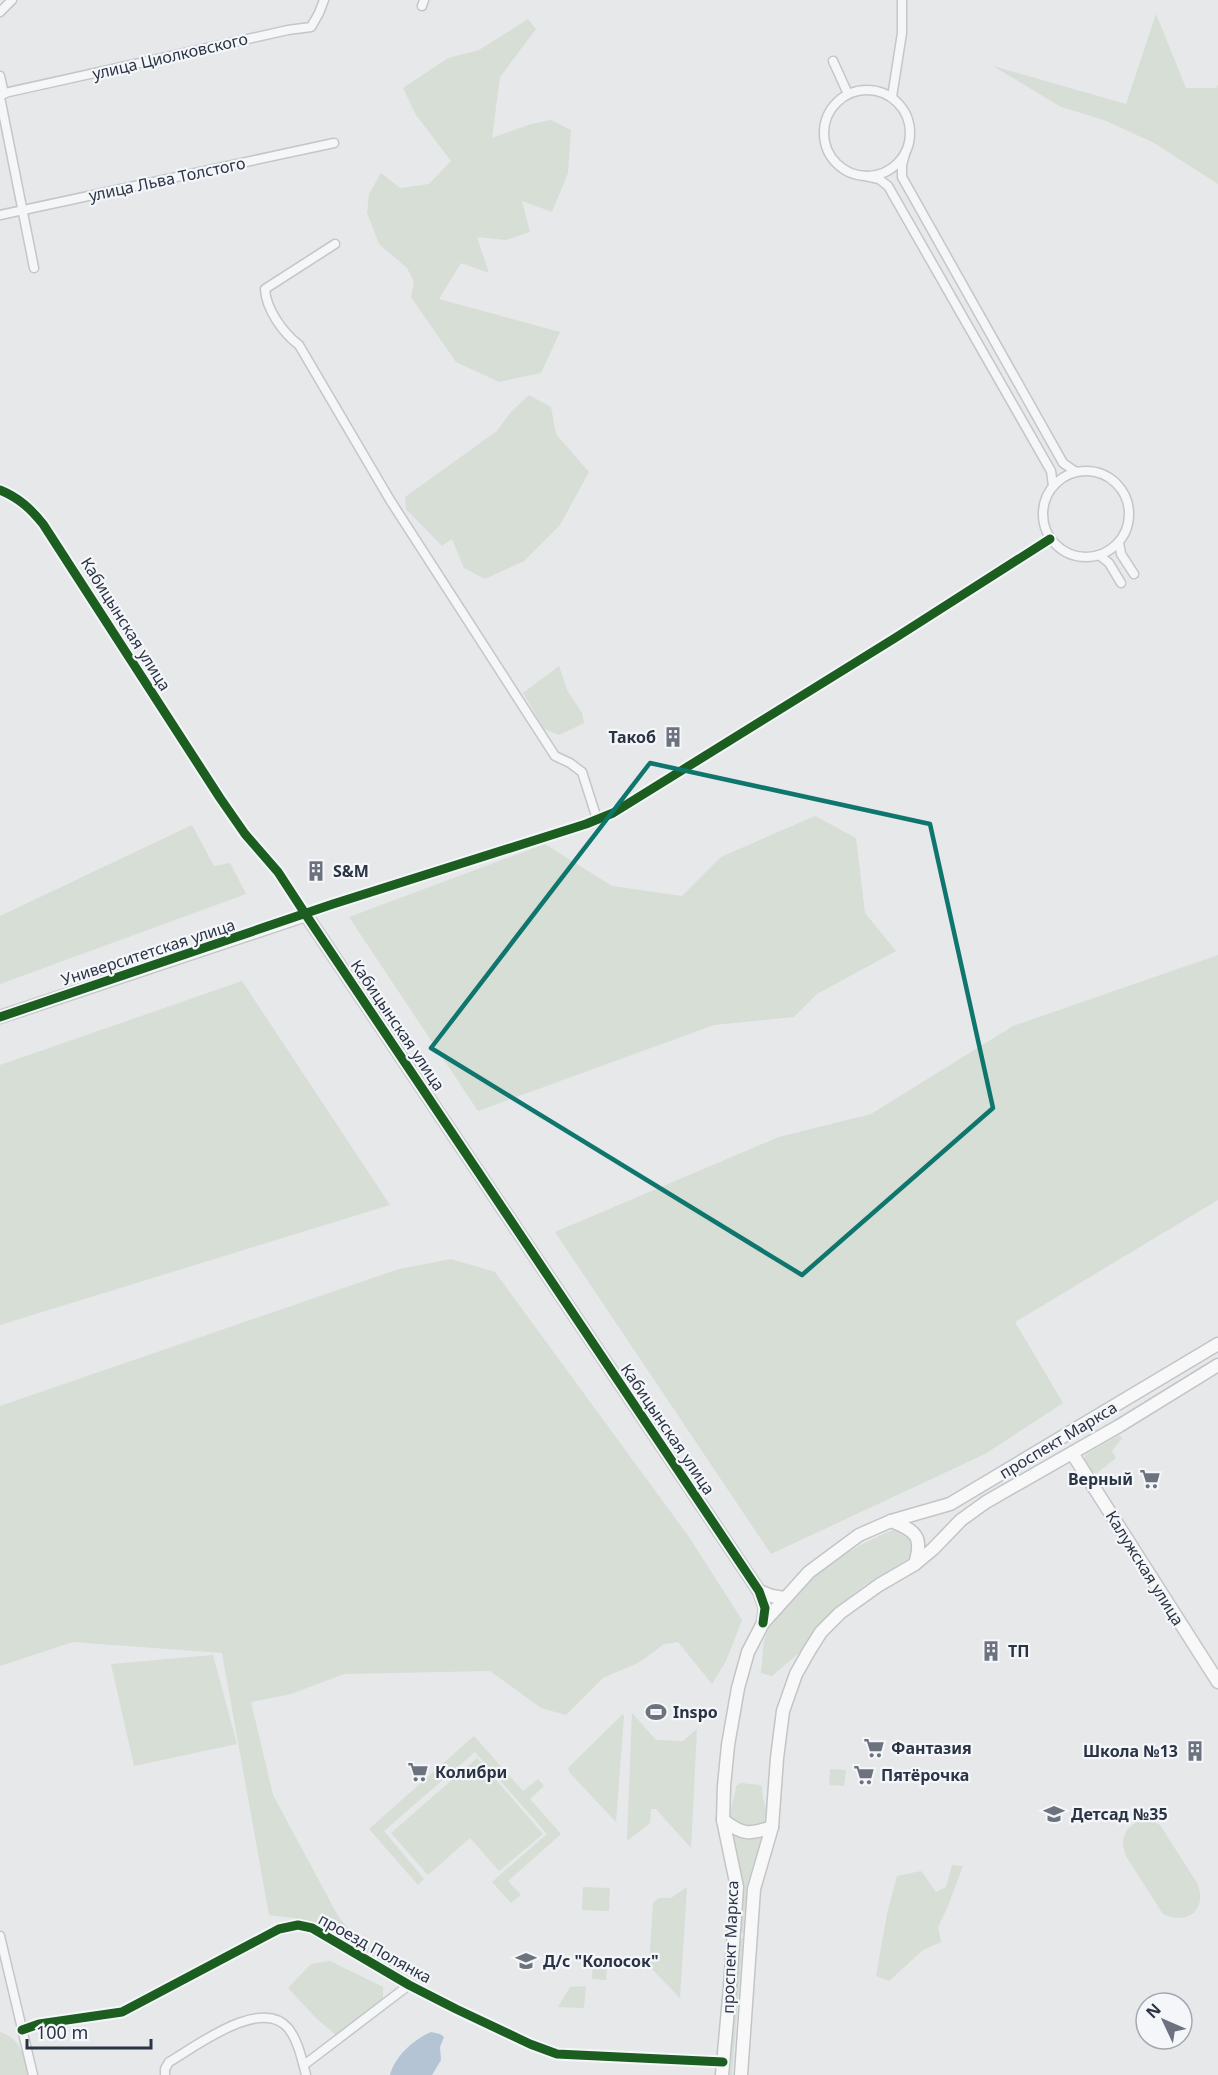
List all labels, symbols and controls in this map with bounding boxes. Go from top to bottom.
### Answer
street label: улица Циолковского [90,27,250,85]
street label: улица Льва Толстого [87,152,247,206]
street label: Кабицынская улица [76,553,176,695]
building icon: Такоб [661,725,685,749]
place label: Такоб [608,726,656,748]
building icon: S&M [304,859,328,883]
place label: S&M [333,860,369,882]
street label: Университетская улица [58,913,238,991]
street label: Кабицынская улица [346,955,450,1095]
street label: Кабицынская улица [616,1359,720,1499]
street label: проспект Маркса [995,1396,1121,1484]
supermarket icon: Верный [1138,1467,1162,1491]
place label: Верный [1068,1468,1133,1490]
street label: Калужская улица [1101,1506,1189,1630]
building icon: ТП [979,1639,1003,1663]
place label: ТП [1008,1640,1029,1662]
sports icon: Inspo [644,1700,668,1724]
place label: Inspo [673,1701,718,1723]
supermarket icon: Фантазия [862,1736,886,1760]
place label: Фантазия [891,1737,972,1759]
building icon: Школа №13 [1183,1739,1207,1763]
place label: Школа №13 [1083,1740,1178,1762]
supermarket icon: Колибри [406,1760,430,1784]
place label: Колибри [435,1761,507,1783]
supermarket icon: Пятёрочка [852,1763,876,1787]
place label: Пятёрочка [881,1764,969,1786]
school or university icon: Детсад №35 [1042,1802,1066,1826]
place label: Детсад №35 [1071,1803,1168,1825]
street label: проспект Маркса [717,1880,743,2014]
street label: проезд Полянка [314,1908,436,1988]
school or university icon: Д/с "Колосок" [514,1949,538,1973]
place label: Д/с "Колосок" [543,1950,659,1972]
north arrow [1134,1991,1194,2051]
text: N [1141,1998,1166,2023]
scale bar [27,2012,152,2050]
text: 100 m [36,2020,88,2044]

